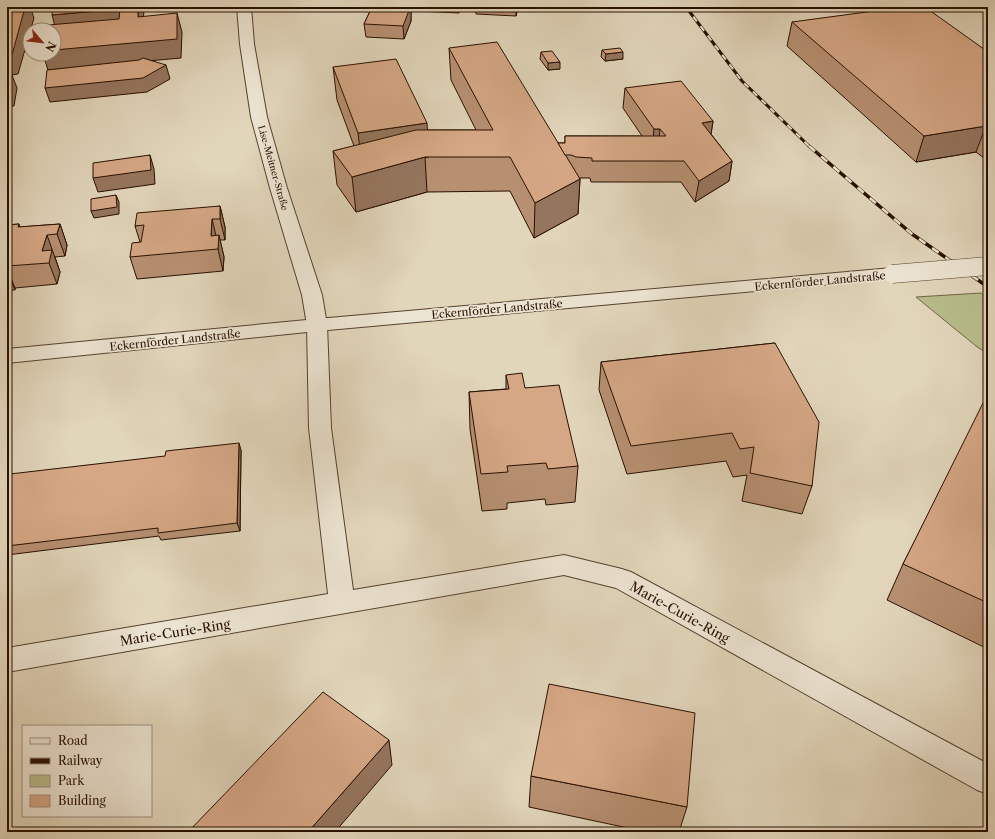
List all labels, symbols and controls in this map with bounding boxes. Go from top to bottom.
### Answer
north arrow [22,22,62,62]
text: N [42,39,59,55]
street label: Lise-Meitner-Straße [256,124,291,212]
street label: Eckernförder Landstraße [754,268,886,294]
street label: Eckernförder Landstraße [431,296,563,322]
street label: Eckernförder Landstraße [109,326,241,354]
street label: Marie-Curie-Ring [627,578,733,646]
street label: Marie-Curie-Ring [119,615,231,649]
legend [22,725,152,817]
text: Road [58,733,88,748]
text: Railway [58,753,103,768]
text: Park [58,773,85,788]
text: Building [58,793,106,808]

